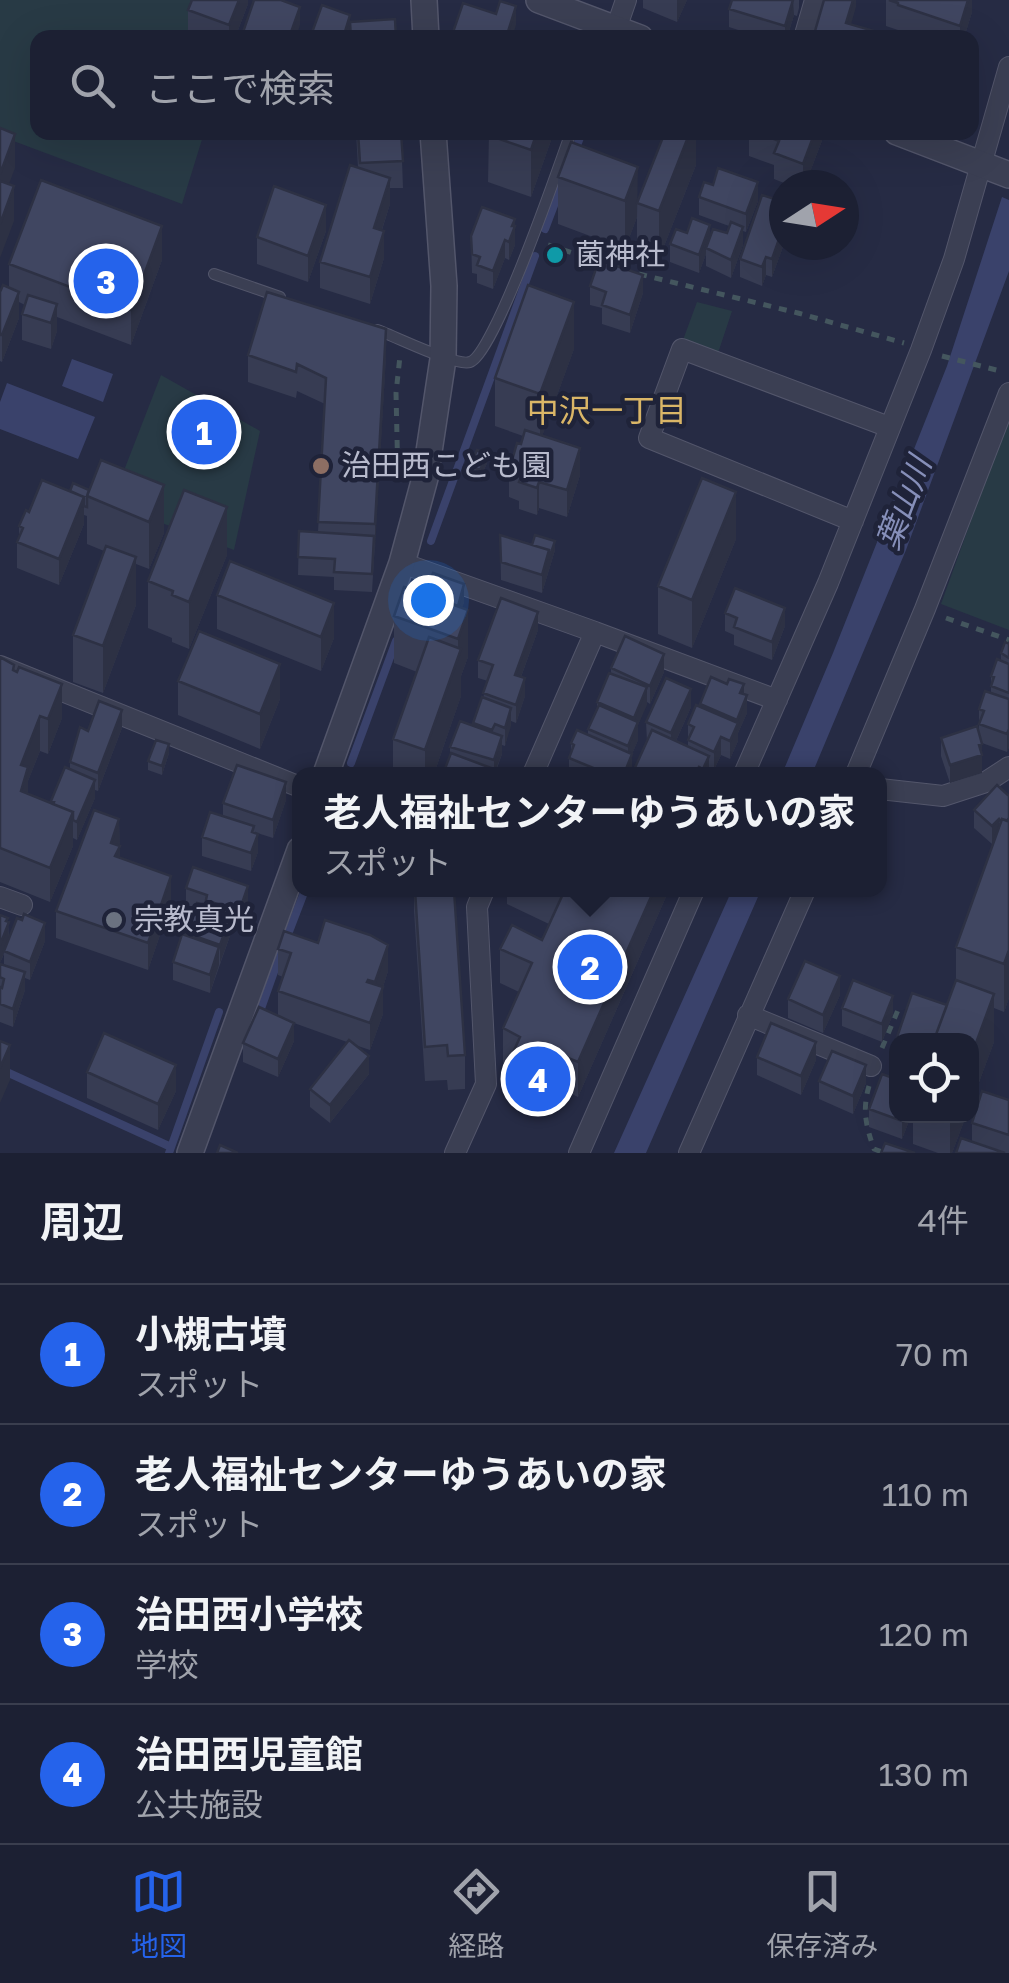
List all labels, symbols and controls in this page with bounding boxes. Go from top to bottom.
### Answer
search box [30,30,979,140]
icon: search [65,58,120,113]
text: ここで検索 [145,65,335,110]
north arrow [769,170,859,260]
place label: 菌神社 [575,236,665,272]
pin: 3 [74,244,138,318]
marker: 菌神社 [544,244,566,266]
district label: 中沢一丁目 [527,391,687,429]
pin: 1 [172,394,236,470]
place label: 治田西こども園 [341,447,551,483]
water label: 葉山川 [868,448,939,554]
marker: 治田西こども園 [310,455,332,477]
your location [403,575,454,626]
popup [292,767,887,897]
text: 老人福祉センターゆうあいの家 [323,789,856,834]
text: スポット [323,843,452,881]
place label: 宗教真光 [134,901,254,937]
marker: 宗教真光 [103,909,125,931]
pin: 2 [558,930,622,1004]
map controls [889,1033,979,1123]
button: locate [889,1033,979,1123]
pin: 4 [506,1042,570,1116]
text: 周辺 [40,1196,124,1246]
text: 4件 [917,1201,969,1239]
text: 小槻古墳 [135,1311,287,1356]
text: 1 [64,1335,81,1373]
text: 70 m [896,1335,969,1373]
text: スポット [135,1365,263,1403]
text: 老人福祉センターゆうあいの家 [135,1451,667,1496]
text: 2 [63,1475,82,1513]
text: 110 m [882,1475,969,1513]
text: スポット [135,1505,263,1543]
text: 治田西小学校 [135,1591,363,1636]
text: 3 [63,1615,82,1653]
text: 120 m [879,1615,969,1653]
text: 学校 [135,1645,199,1683]
text: 治田西児童館 [135,1731,363,1776]
text: 4 [62,1755,83,1793]
text: 130 m [879,1755,969,1793]
text: 公共施設 [135,1785,263,1823]
tab: 地図 [131,1864,187,1964]
tab: 経路 [448,1864,504,1964]
tab: 保存済み [766,1864,878,1964]

